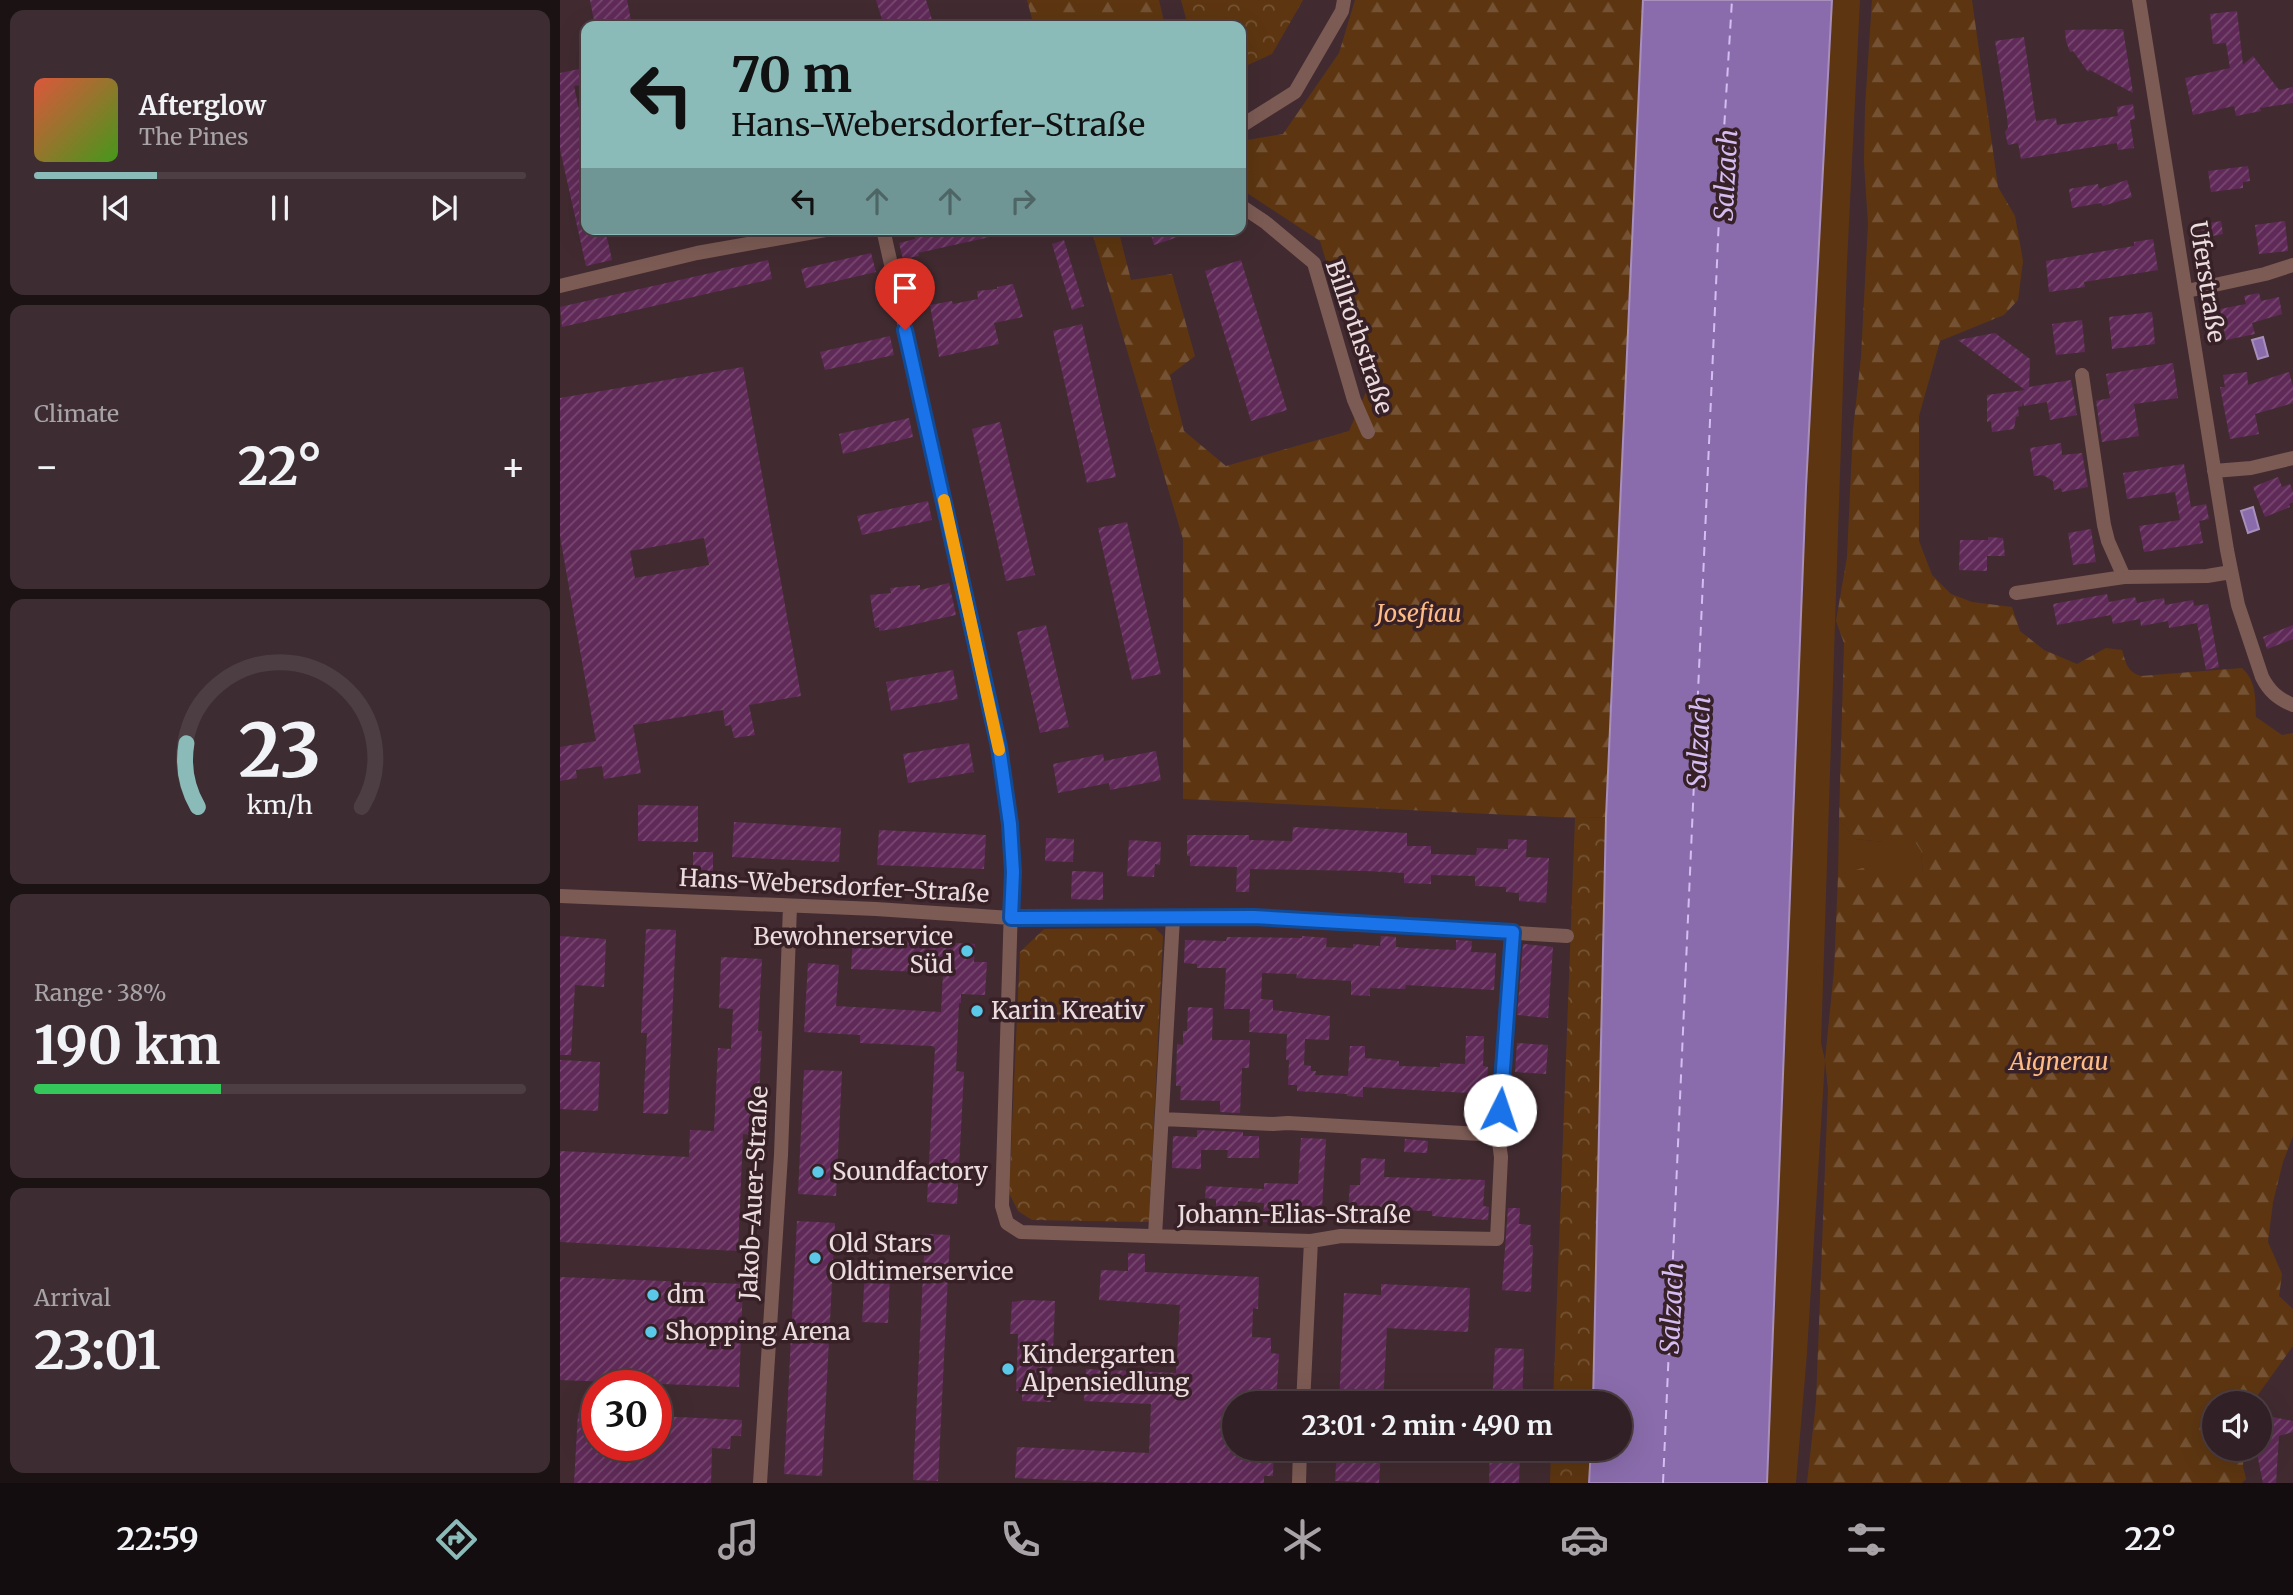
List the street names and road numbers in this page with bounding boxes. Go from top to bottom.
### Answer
street label: Uferstraße [2183,219,2232,345]
street label: Billrothstraße [1319,256,1400,418]
street label: Hans-Webersdorfer-Straße [678,862,990,909]
street label: Jakob-Auer-Straße [732,1085,775,1302]
street label: Johann-Elias-Straße [1176,1199,1411,1230]

